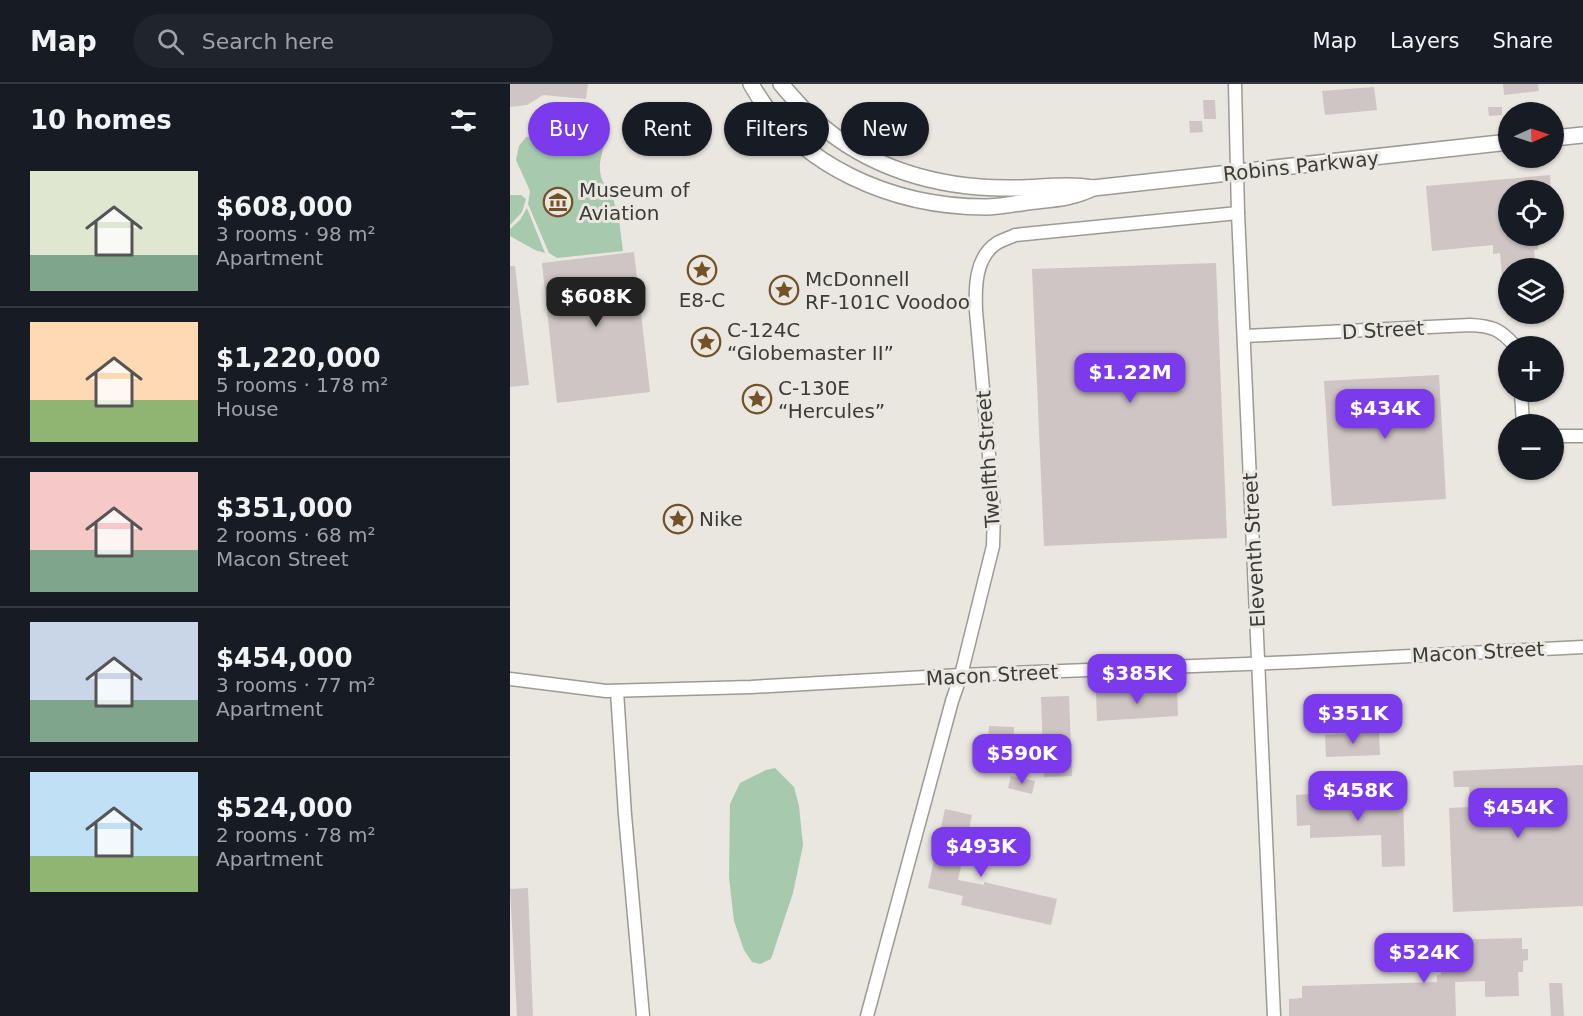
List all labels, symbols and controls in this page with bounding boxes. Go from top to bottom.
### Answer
search box [133,14,553,68]
text: Map [30,25,97,58]
icon: search [154,25,187,58]
text: Search here [202,29,334,54]
text: Map [1313,29,1357,53]
text: Layers [1390,29,1459,53]
text: Share [1492,29,1553,53]
chip: Buy [528,102,610,156]
chip: Rent [622,102,712,156]
chip: Filters [724,102,829,156]
chip: New [841,102,929,156]
north arrow [1498,102,1564,168]
map controls [1498,102,1564,480]
icon: filters [447,104,480,137]
text: 10 homes [30,105,172,135]
street label: Robins Parkway [1222,146,1380,186]
place label: Museum of Aviation [579,178,690,225]
button: locate [1498,180,1564,246]
museum icon: Museum of Aviation [542,186,574,218]
text: $608,000 [216,192,353,222]
icon: home [78,195,150,267]
text: 3 rooms · 98 m² [216,222,376,246]
text: Apartment [216,246,323,270]
place icon: E8-C [686,254,718,286]
button: layers [1498,258,1564,324]
place label: McDonnell RF-101C Voodoo [805,267,970,314]
place icon: McDonnell RF-101C Voodoo [768,274,800,306]
pin: $608K [554,277,638,328]
text: $608K [560,284,632,308]
place label: E8-C [679,288,725,312]
street label: D Street [1341,316,1425,344]
place label: C-124C “Globemaster II” [727,318,894,365]
place icon: C-124C “Globemaster II” [690,326,722,358]
button: + [1498,336,1564,402]
text: $1,220,000 [216,343,380,373]
icon: home [78,346,150,418]
pin: $1.22M [1081,353,1179,404]
text: $1.22M [1088,360,1172,384]
text: 5 rooms · 178 m² [216,373,388,397]
place label: C-130E “Hercules” [778,376,885,423]
place icon: C-130E “Hercules” [741,383,773,415]
street label: Twelfth Street [971,389,1005,529]
pin: $434K [1343,389,1427,440]
text: $434K [1349,396,1421,420]
text: House [216,397,279,421]
button: − [1498,414,1564,480]
street label: Eleventh Street [1238,472,1270,628]
text: $351,000 [216,493,353,523]
icon: home [78,496,150,568]
place icon: Nike [662,503,694,535]
place label: Nike [699,507,743,531]
text: 2 rooms · 68 m² [216,523,376,547]
text: Macon Street [216,547,349,571]
street label: Macon Street [1411,637,1545,667]
text: $454,000 [216,643,353,673]
icon: home [78,646,150,718]
pin: $385K [1095,654,1179,705]
street label: Macon Street [925,660,1059,690]
text: $385K [1101,661,1173,685]
text: 3 rooms · 77 m² [216,673,376,697]
pin: $351K [1311,694,1395,745]
text: Apartment [216,697,323,721]
text: $351K [1317,701,1389,725]
pin: $590K [980,734,1064,785]
text: $590K [986,741,1058,765]
pin: $458K [1316,771,1400,822]
text: $458K [1322,778,1394,802]
pin: $454K [1476,788,1560,839]
text: $524,000 [216,793,353,823]
text: $454K [1482,795,1554,819]
icon: home [78,796,150,868]
text: 2 rooms · 78 m² [216,823,376,847]
pin: $493K [939,827,1023,878]
text: $493K [945,834,1017,858]
text: Apartment [216,847,323,871]
pin: $524K [1382,933,1466,984]
text: $524K [1388,940,1460,964]

